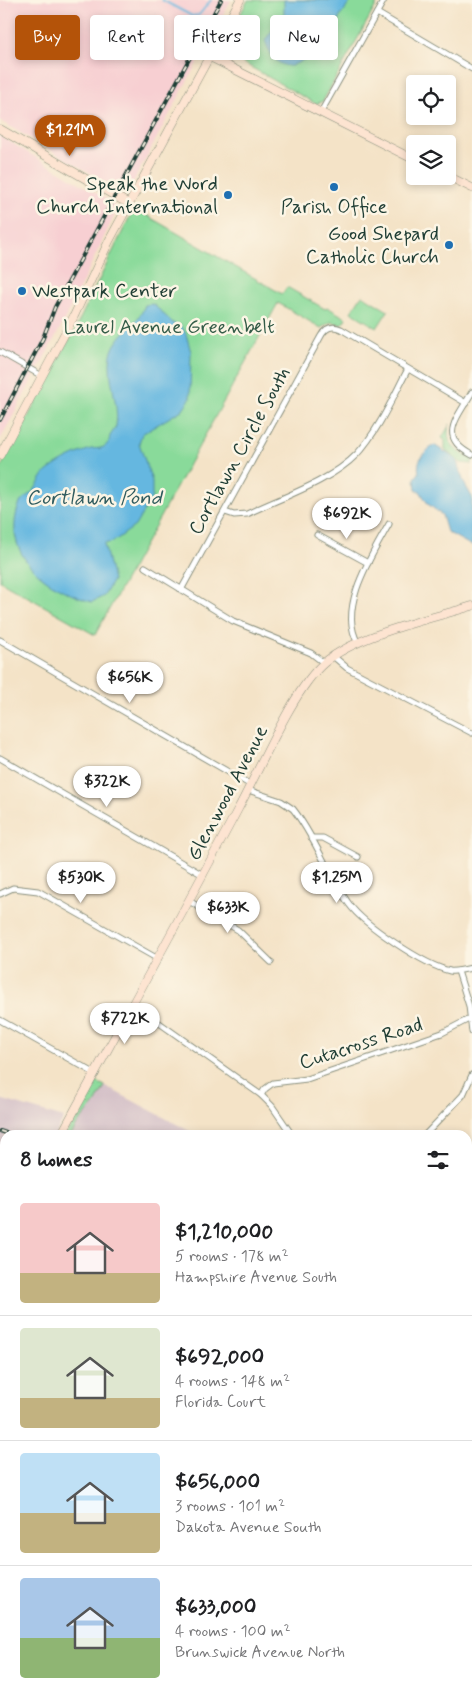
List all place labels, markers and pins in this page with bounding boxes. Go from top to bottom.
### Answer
pin: $1.21M [29,114,111,157]
place label: Speak the Word Church International [36,171,218,221]
marker: Parish Office [328,181,340,193]
marker: Speak the Word Church International [222,189,234,201]
place label: Parish Office [281,194,387,221]
place label: Good Shepard Catholic Church [306,221,439,271]
marker: Good Shepard Catholic Church [443,239,455,251]
place label: Westpark Center [32,278,177,305]
marker: Westpark Center [16,285,28,297]
pin: $692K [312,498,382,540]
pin: $656K [95,662,165,704]
pin: $322K [72,766,142,808]
pin: $530K [46,862,116,904]
pin: $1.25M [296,862,378,904]
pin: $633K [193,892,263,934]
pin: $722K [90,1002,160,1045]

